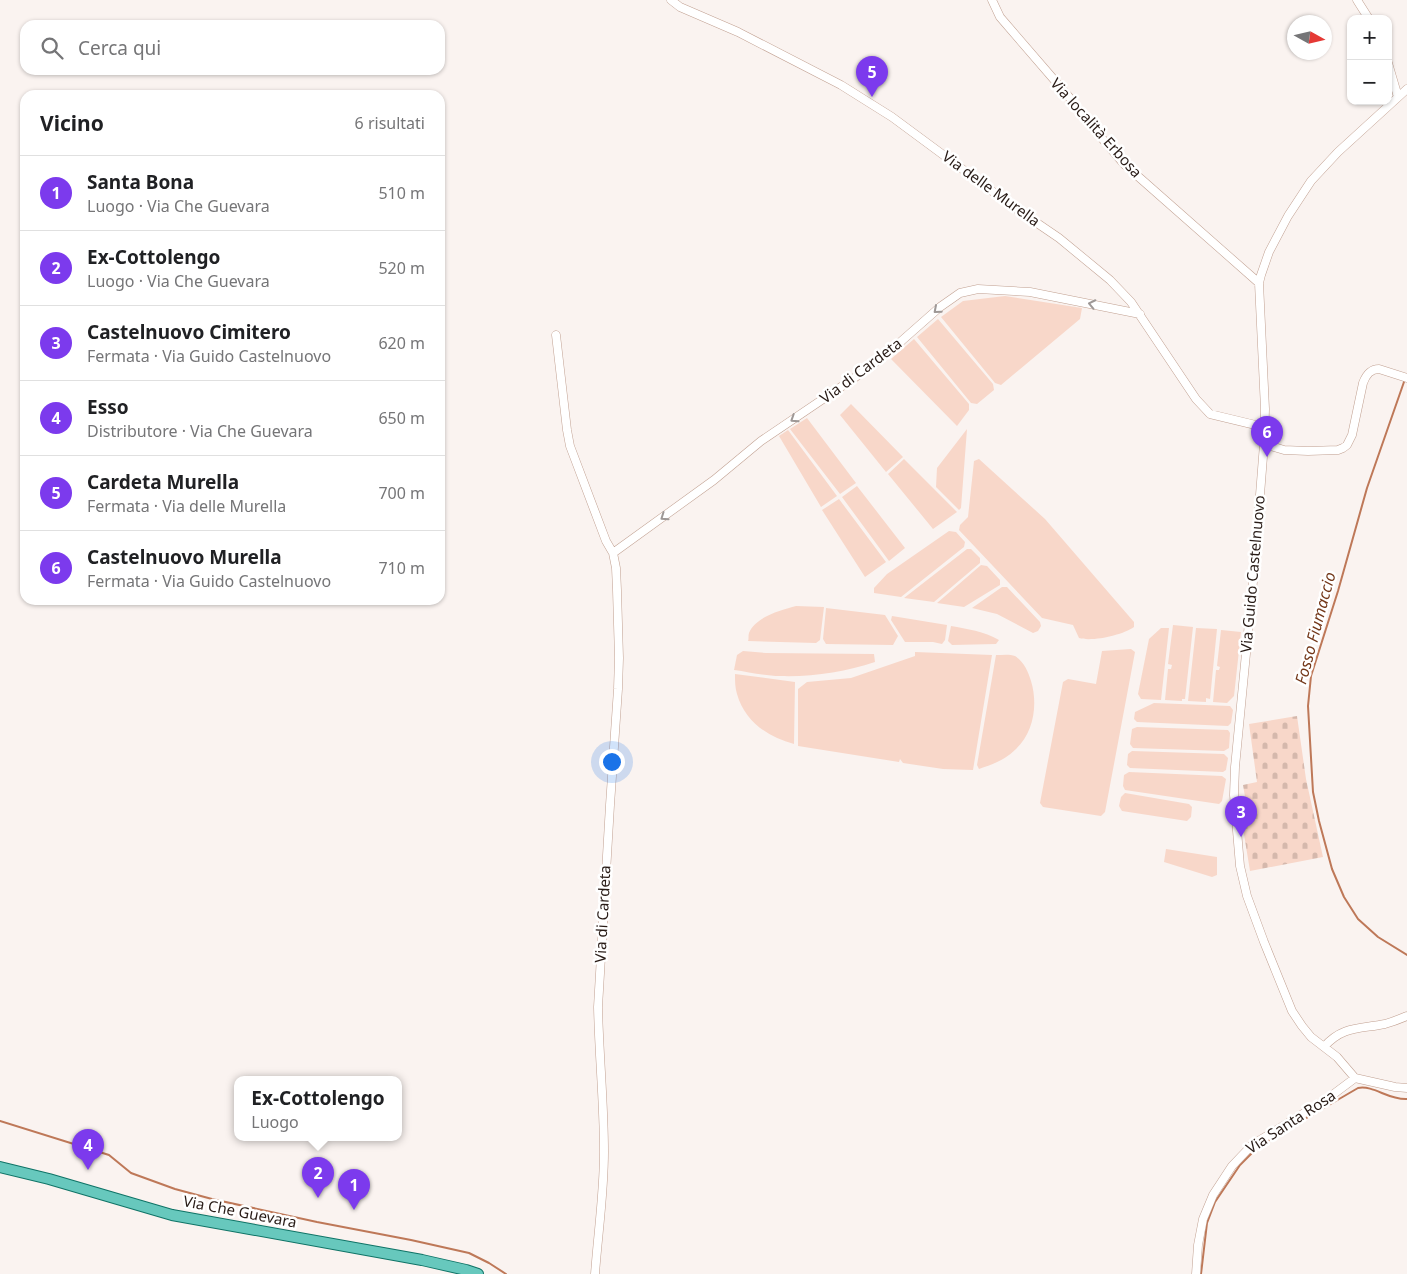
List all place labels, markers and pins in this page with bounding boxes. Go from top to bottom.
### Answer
pin: 5 [856,56,888,97]
pin: 6 [1251,416,1283,457]
pin: 3 [1225,796,1257,837]
pin: 4 [72,1129,104,1170]
pin: 2 [302,1157,334,1198]
pin: 1 [338,1169,370,1210]

